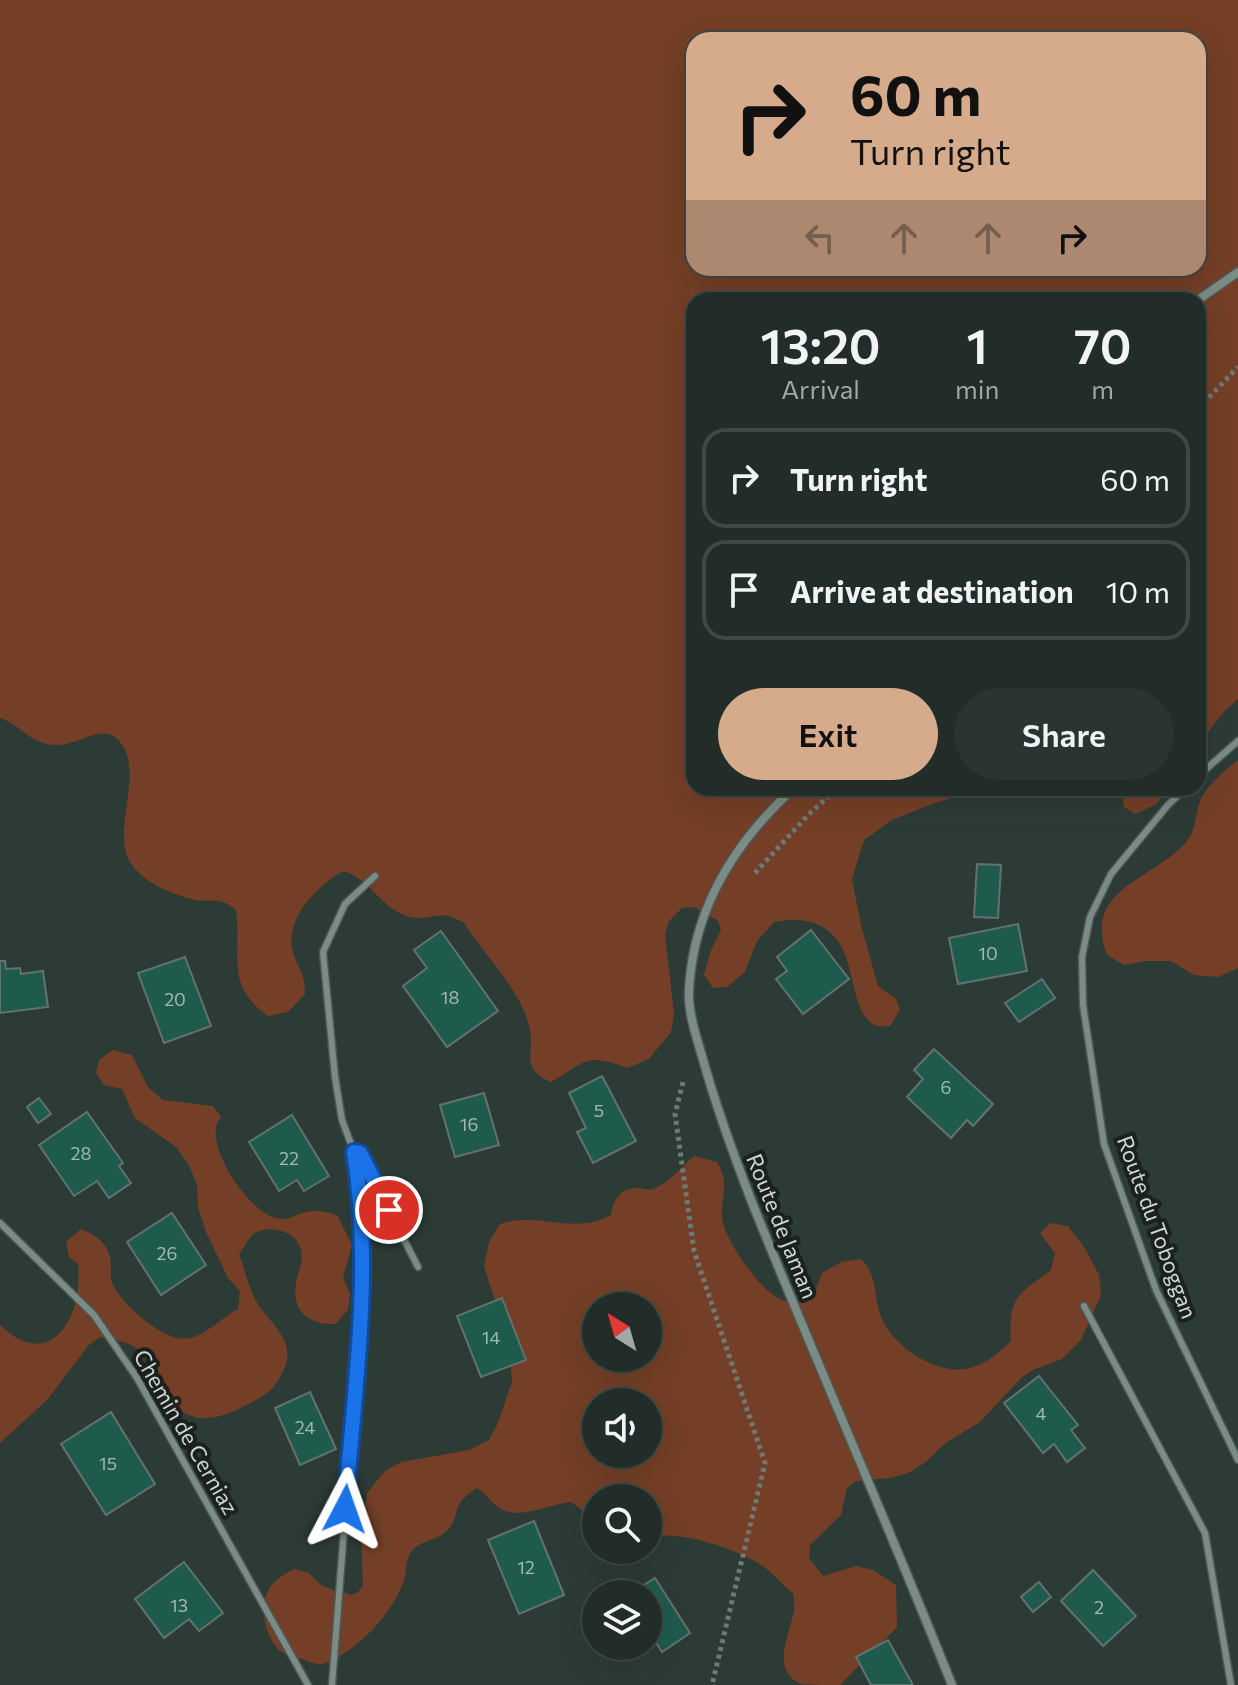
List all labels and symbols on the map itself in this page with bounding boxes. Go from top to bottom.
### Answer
house number: 10 [978,942,998,964]
house number: 18 [441,986,459,1008]
house number: 20 [164,988,186,1010]
house number: 6 [941,1076,951,1098]
house number: 5 [594,1099,604,1121]
house number: 16 [460,1113,478,1135]
street label: Route du Toboggan [1112,1132,1203,1322]
house number: 28 [71,1142,92,1164]
house number: 22 [279,1147,299,1169]
street label: Route de Jaman [741,1149,824,1302]
pin [355,1176,423,1244]
house number: 26 [157,1242,177,1264]
north arrow [582,1292,662,1372]
house number: 14 [482,1326,500,1348]
street label: Chemin de Cerniaz [128,1345,245,1519]
house number: 4 [1036,1402,1047,1424]
house number: 24 [295,1416,315,1438]
house number: 15 [99,1452,117,1474]
position arrow [303,1467,387,1551]
house number: 12 [517,1556,535,1578]
house number: 13 [170,1594,188,1616]
house number: 2 [1094,1596,1104,1618]

